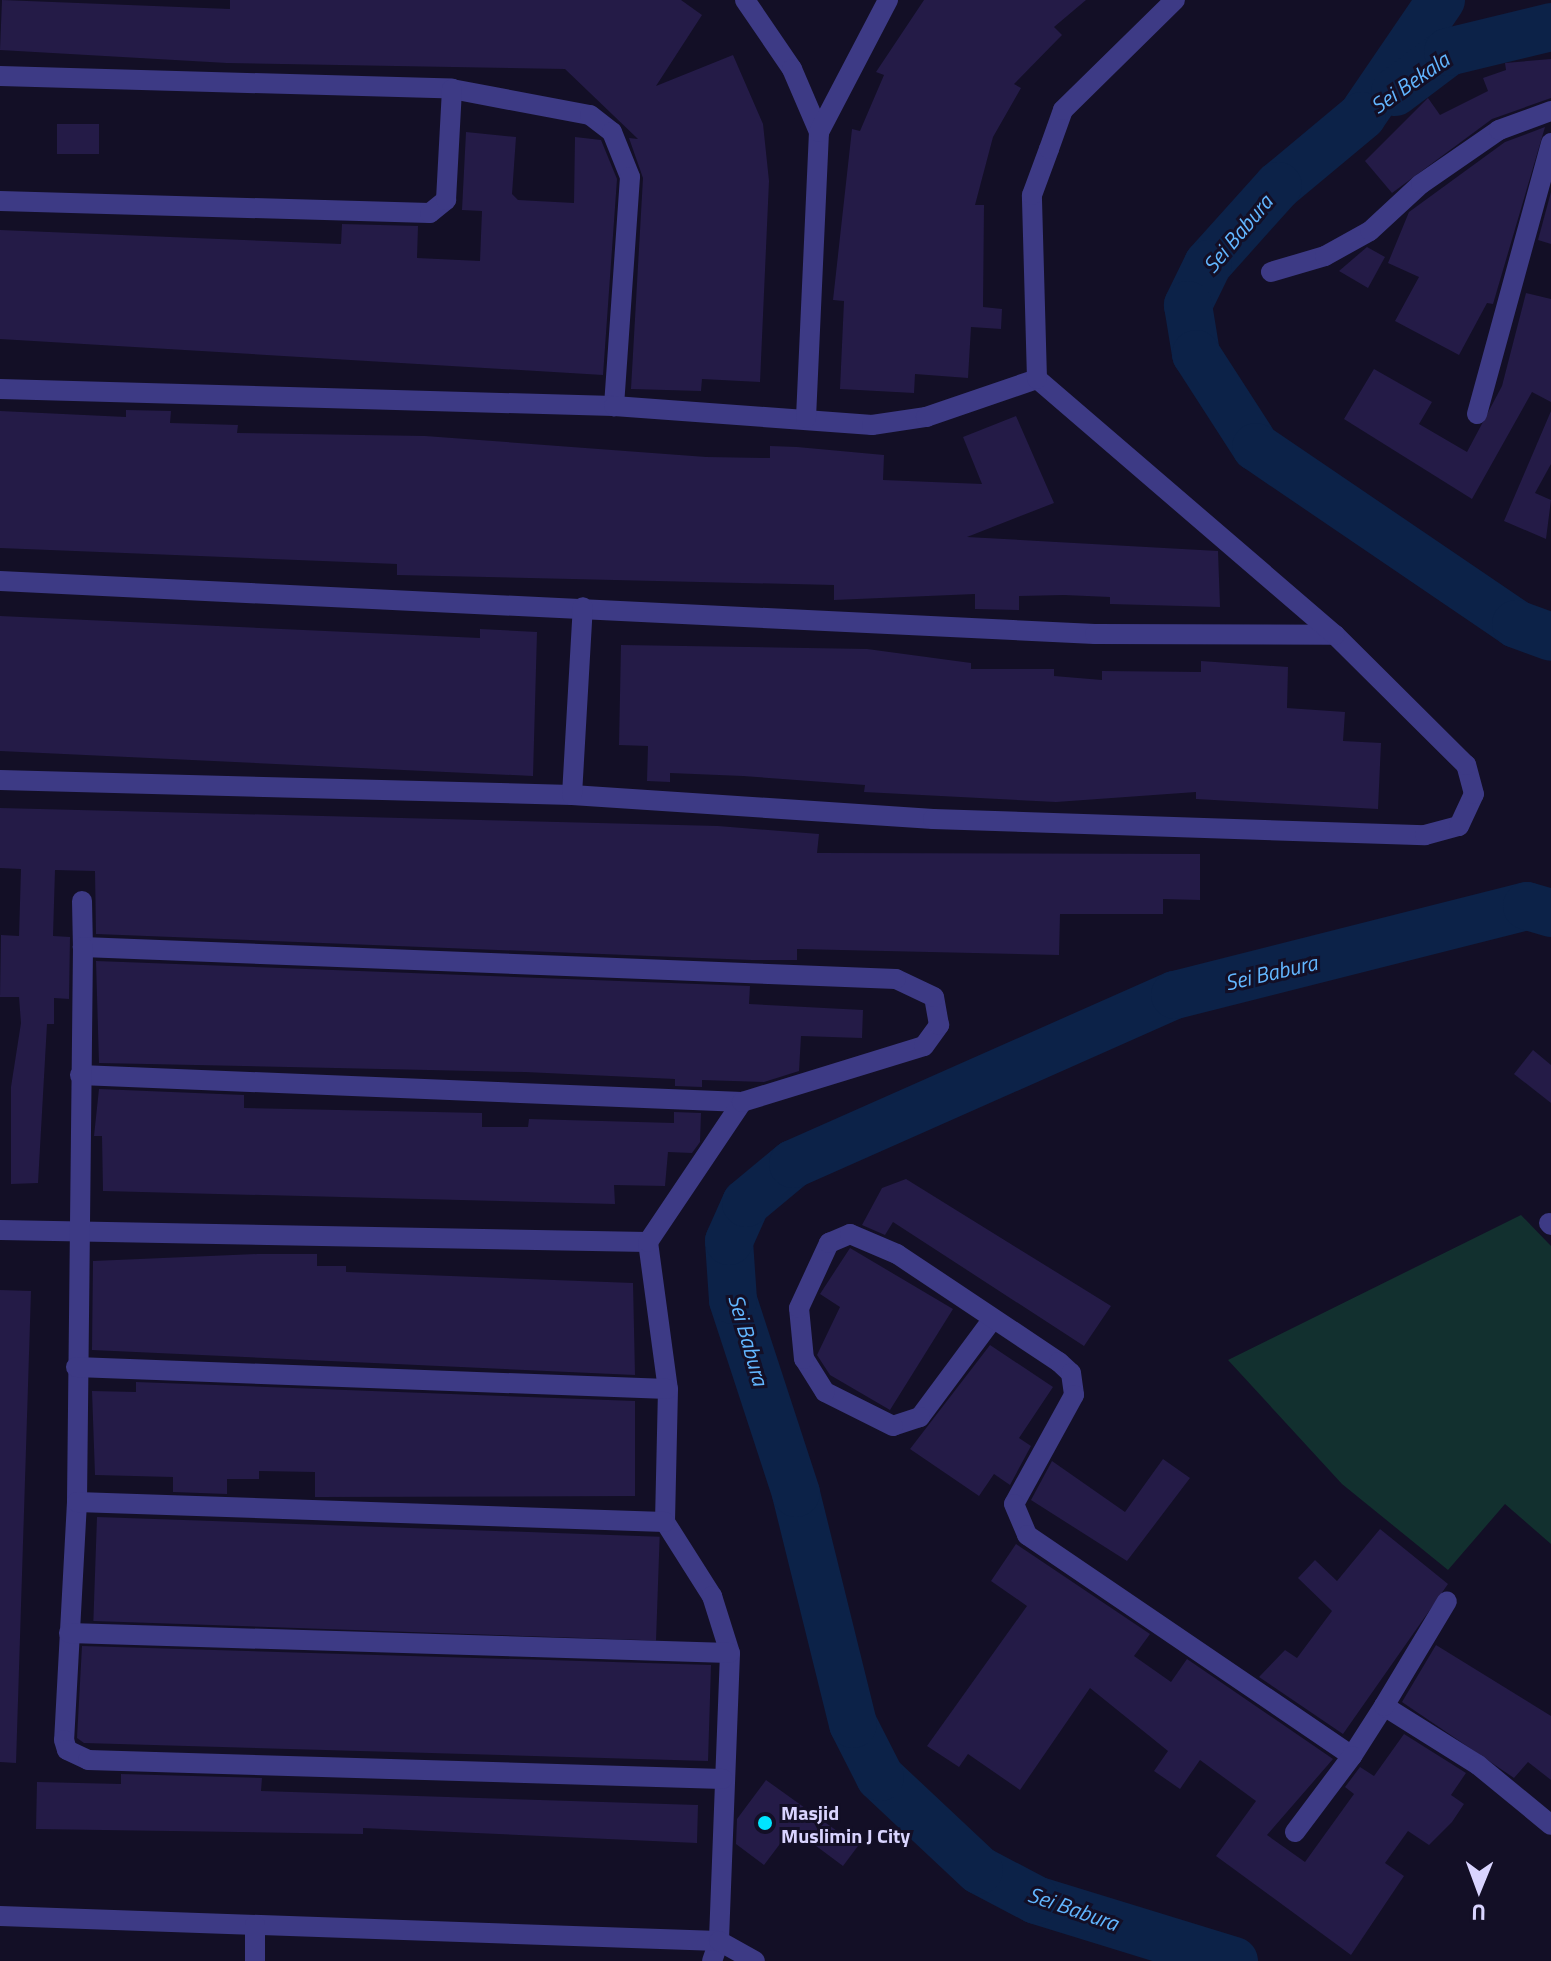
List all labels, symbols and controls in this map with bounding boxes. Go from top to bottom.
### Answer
water label: Sei Bekala [1366,46,1454,120]
water label: Sei Babura [1198,190,1278,278]
water label: Sei Babura [1222,950,1320,996]
water label: Sei Babura [722,1291,774,1389]
place label: Masjid Muslimin J City [781,1800,910,1847]
marker: Masjid Muslimin J City [756,1814,774,1832]
north arrow [1439,1849,1519,1929]
water label: Sei Babura [1024,1881,1122,1937]
text: U [1471,1896,1486,1930]

